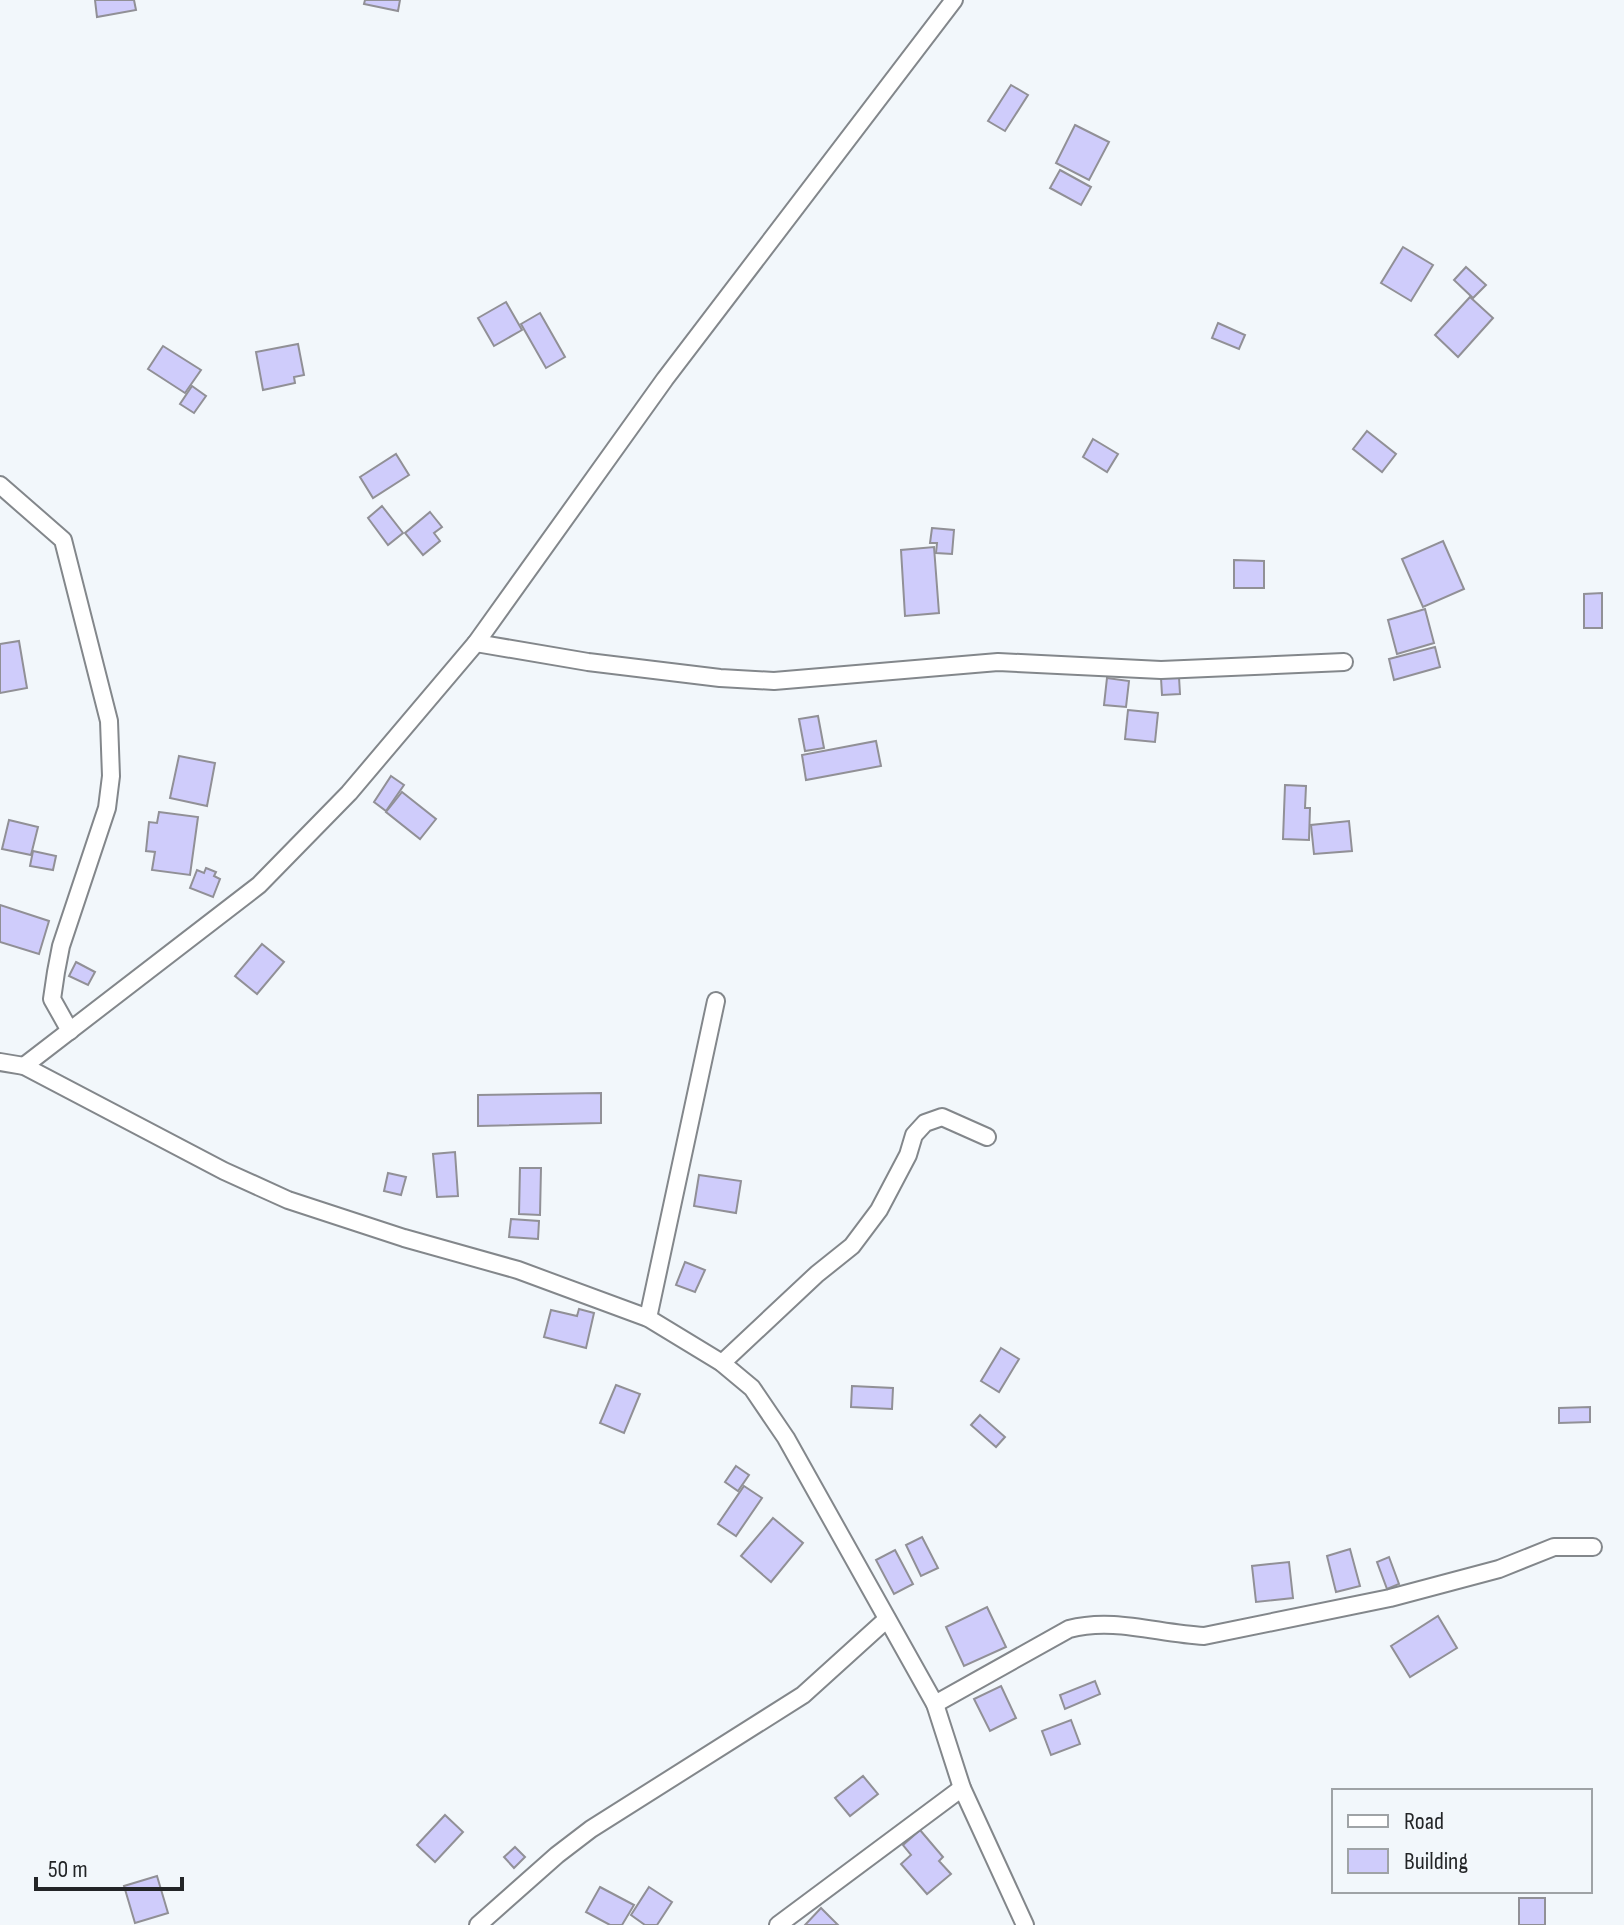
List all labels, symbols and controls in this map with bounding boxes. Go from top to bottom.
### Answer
legend [1332,1789,1592,1893]
text: Road [1404,1807,1444,1836]
scale bar [36,1841,182,1891]
text: Building [1404,1847,1468,1876]
text: 50 m [48,1855,88,1884]

